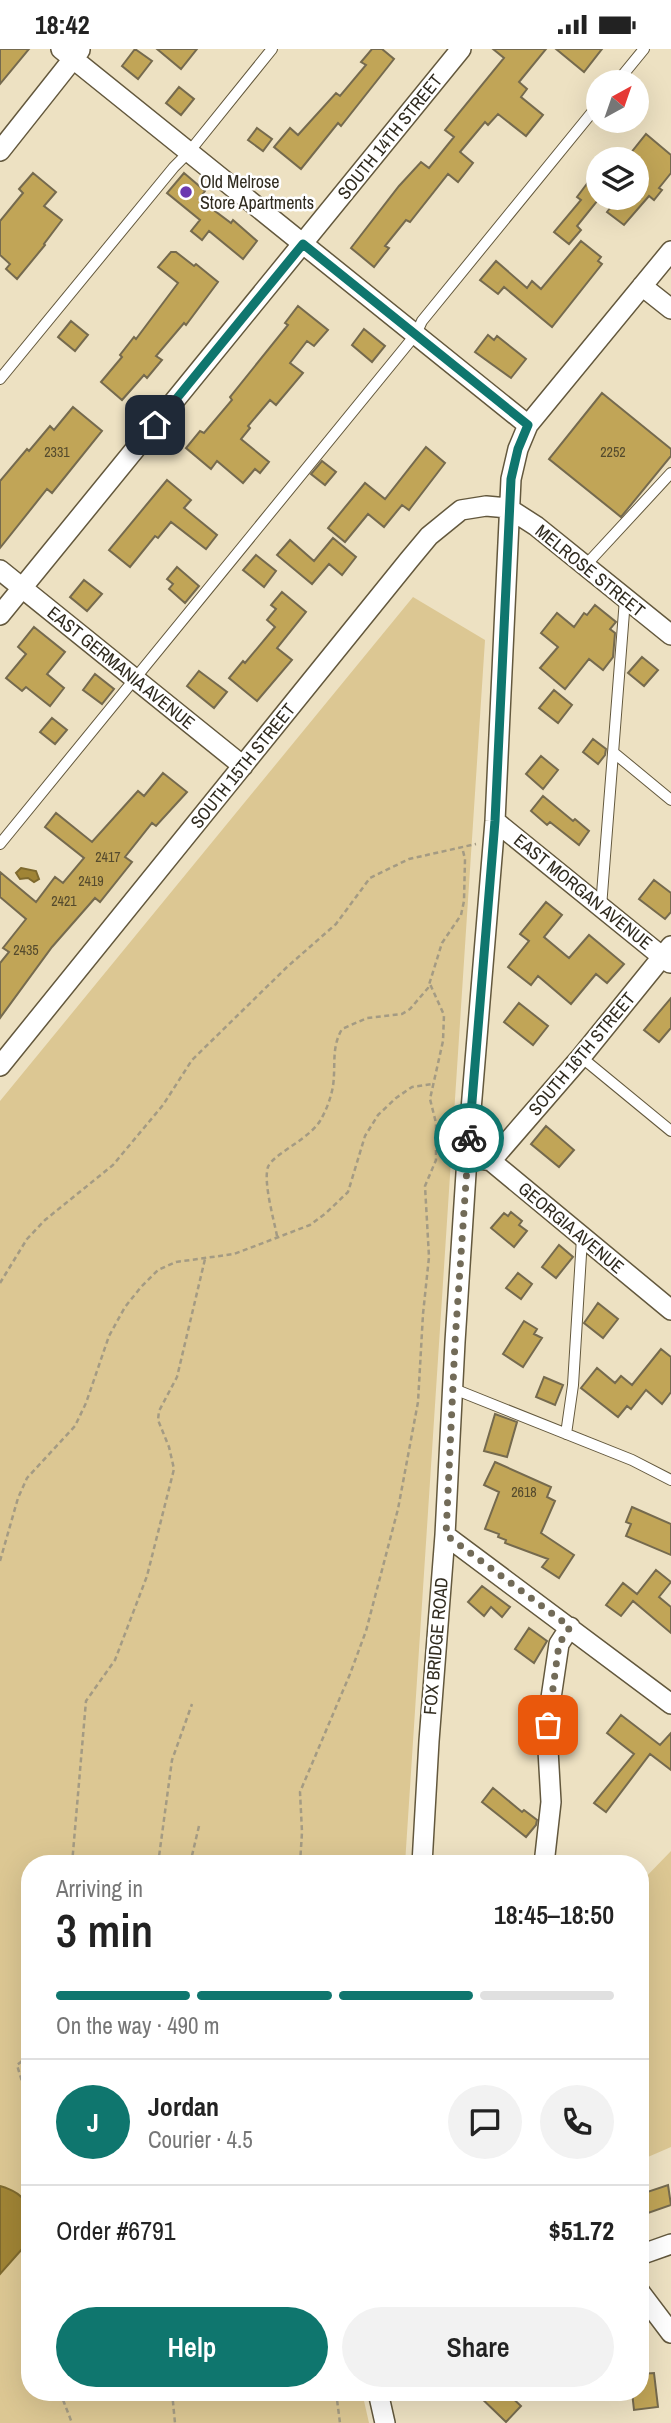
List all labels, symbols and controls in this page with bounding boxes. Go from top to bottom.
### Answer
text: 18:42 [35,7,90,42]
street label: SOUTH 14TH STREET [331,69,448,204]
north arrow [586,70,649,133]
map controls [586,70,649,210]
button: layers [586,147,649,210]
place label: Old Melrose Store Apartments [200,169,314,215]
marker: Old Melrose Store Apartments [178,184,194,200]
pin [125,395,185,455]
icon: home [136,406,174,444]
house number: 2331 [44,443,70,461]
house number: 2252 [600,443,626,461]
street label: MELROSE STREET [530,519,650,623]
street label: EAST GERMANIA AVENUE [42,600,200,735]
street label: SOUTH 15TH STREET [184,698,301,833]
street label: EAST MORGAN AVENUE [509,828,658,955]
house number: 2417 [95,848,121,866]
house number: 2419 [78,872,104,890]
house number: 2421 [51,892,77,910]
house number: 2435 [13,941,39,959]
street label: SOUTH 16TH STREET [522,987,641,1121]
courier [434,1103,504,1173]
icon: bike [450,1119,488,1157]
street label: GEORGIA AVENUE [513,1176,630,1279]
house number: 2618 [511,1483,537,1501]
street label: FOX BRIDGE ROAD [417,1576,454,1716]
pin [518,1695,578,1755]
icon: bag [529,1706,567,1744]
text: Arriving in [56,1873,143,1904]
text: 18:45–18:50 [494,1897,614,1932]
text: 3 min [56,1899,153,1961]
text: On the way · 490 m [56,2010,220,2041]
button: chat [448,2085,522,2159]
button: phone [540,2085,614,2159]
text: Jordan [148,2089,219,2124]
text: J [87,2105,99,2140]
text: Courier · 4.5 [148,2124,253,2155]
text: Order #6791 [56,2213,176,2248]
text: $51.72 [549,2213,614,2248]
button: Help [56,2307,328,2387]
button: Share [342,2307,614,2387]

